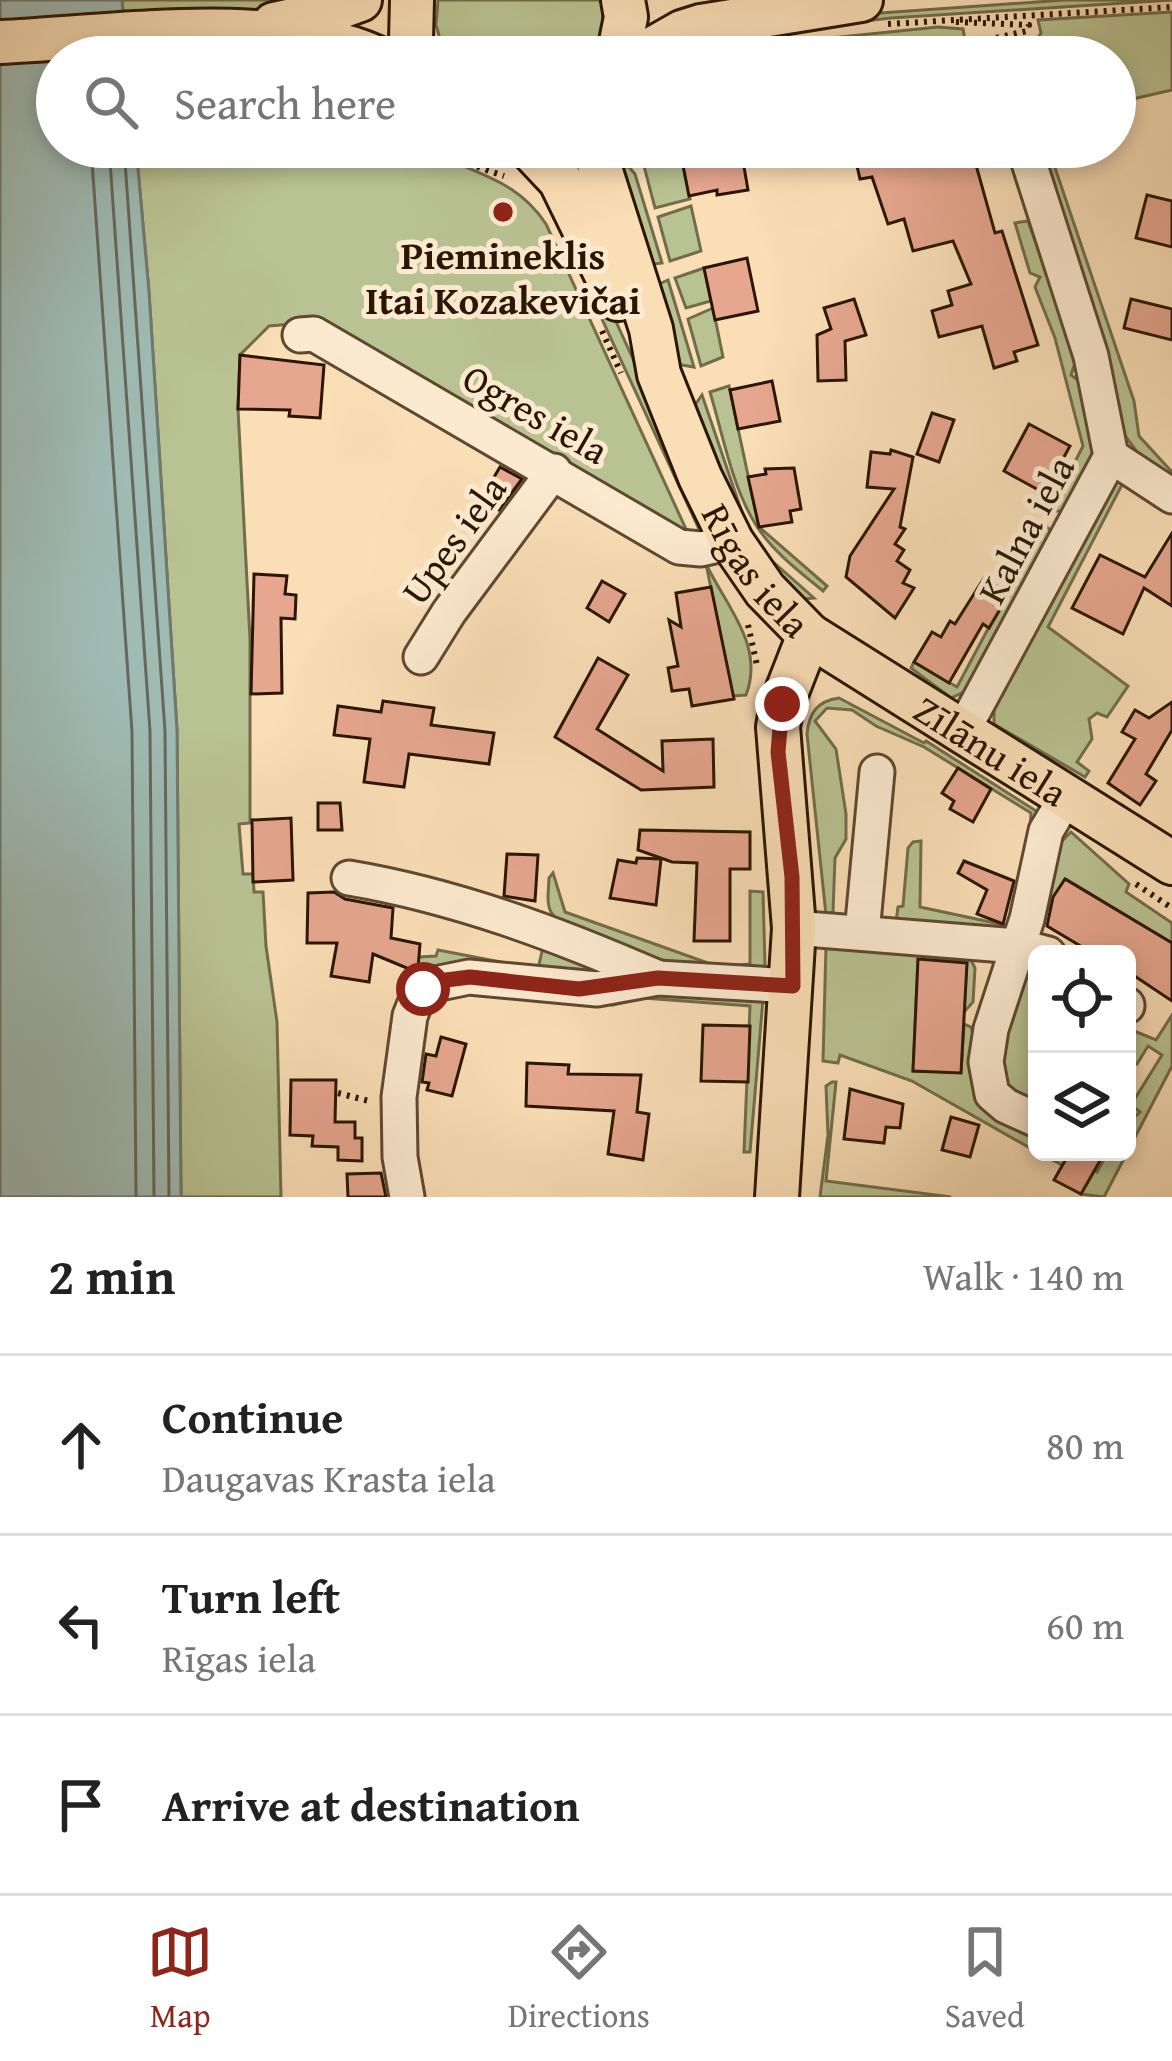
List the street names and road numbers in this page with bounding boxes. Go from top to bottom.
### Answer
street label: Ogres iela [453,348,620,478]
street label: Kalna iela [962,444,1088,613]
street label: Upes iela [387,462,520,616]
street label: Rīgas iela [689,493,825,650]
street label: Zīlānu iela [904,680,1080,820]

